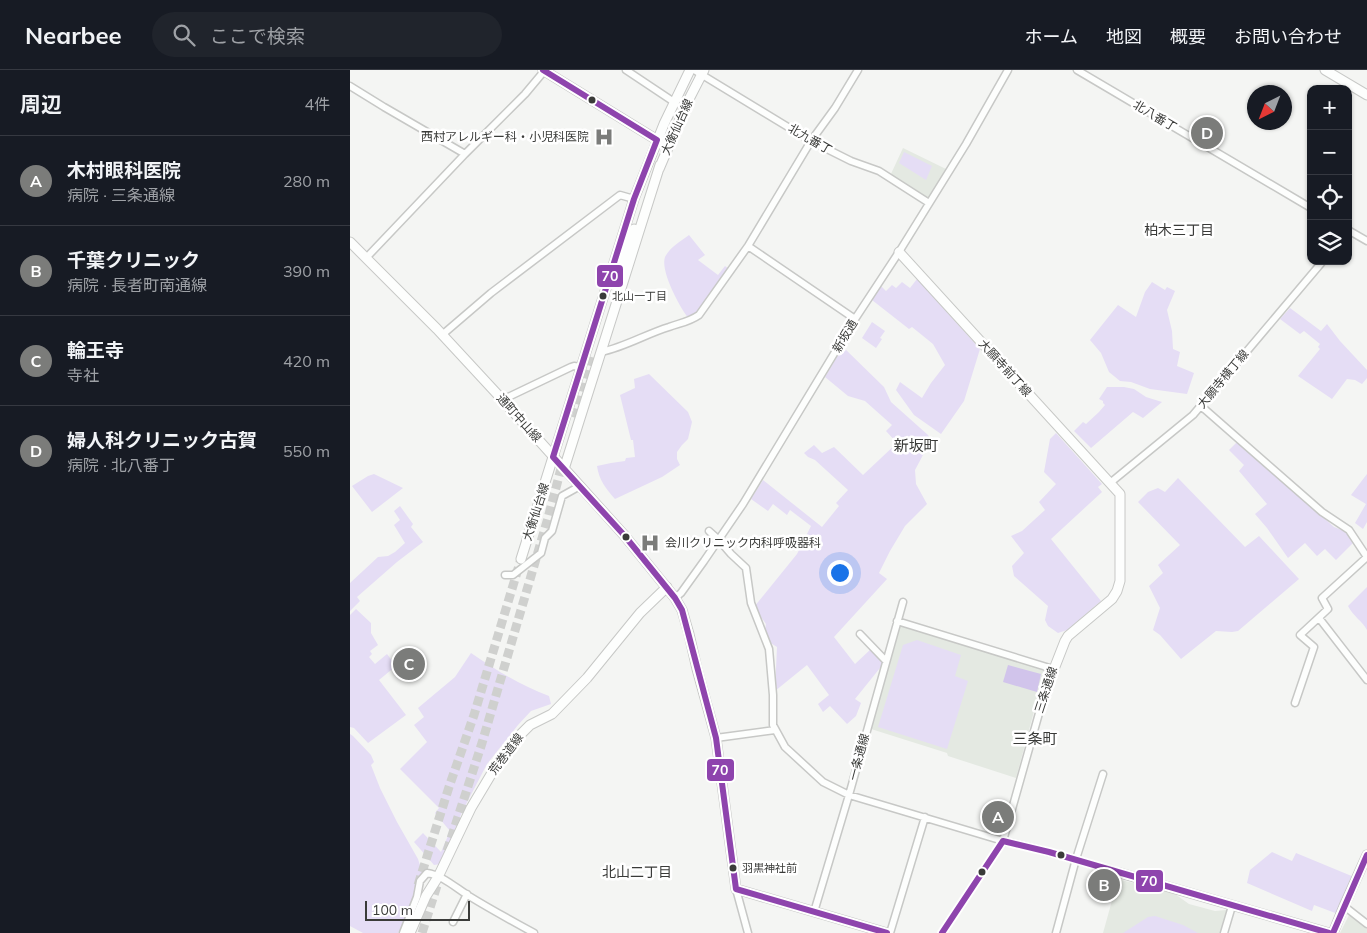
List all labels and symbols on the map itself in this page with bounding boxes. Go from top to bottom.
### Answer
north arrow [1247,85,1292,130]
unlabelled marker [587,95,597,105]
street label: 大衡仙台線 [657,96,696,157]
street label: 北八番丁 [1131,97,1180,134]
pin: D [1191,114,1223,152]
street label: 北九番丁 [786,120,835,157]
hospital icon: 西村アレルギー科・小児科医院 [593,126,615,148]
place label: 西村アレルギー科・小児科医院 [421,129,589,144]
district label: 柏木三丁目 [1144,221,1214,239]
line badge: 70 [596,264,624,288]
text: 70 [602,267,618,285]
place label: 北山一丁目 [612,289,667,303]
marker: 北山一丁目 [598,291,608,301]
street label: 新坂通 [829,316,860,355]
street label: 大願寺前丁線 [976,336,1035,399]
street label: 大願寺横丁線 [1194,346,1252,411]
street label: 通町中山線 [494,390,545,445]
district label: 新坂町 [893,436,939,455]
street label: 大衡仙台線 [519,481,552,543]
unlabelled marker [621,532,631,542]
hospital icon: 会川クリニック内科呼吸器科 [639,532,661,554]
place label: 会川クリニック内科呼吸器科 [665,535,821,550]
your location [827,560,853,586]
pin: C [393,645,425,683]
street label: 三条通線 [1031,665,1060,715]
district label: 三条町 [1012,729,1058,748]
street label: 荒巻道線 [485,730,526,777]
street label: 一条通線 [845,732,872,782]
line badge: 70 [706,758,735,782]
text: 70 [712,761,728,779]
pin: A [982,798,1014,836]
unlabelled marker [1056,850,1066,860]
place label: 羽黒神社前 [742,861,797,875]
district label: 北山二丁目 [602,863,672,881]
marker: 羽黒神社前 [728,863,738,873]
pin: B [1088,866,1120,904]
unlabelled marker [977,867,987,877]
line badge: 70 [1135,869,1164,893]
text: 70 [1141,872,1157,890]
scale bar [365,898,470,921]

